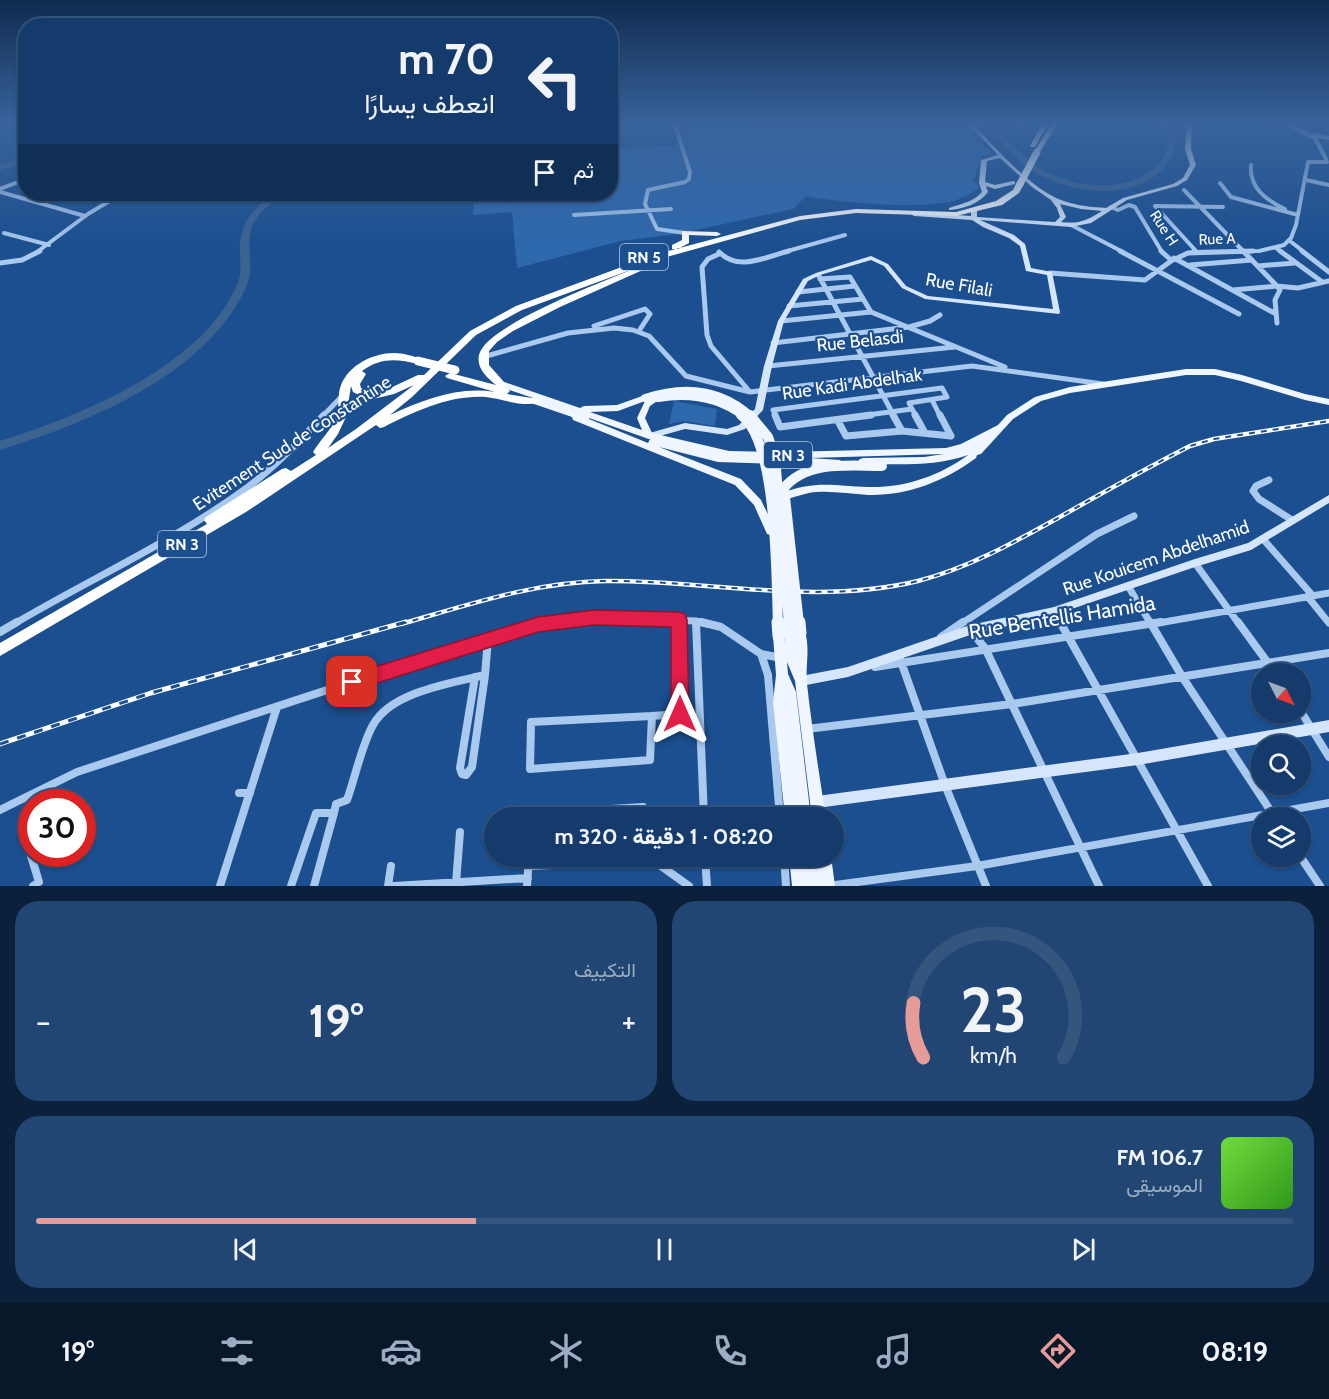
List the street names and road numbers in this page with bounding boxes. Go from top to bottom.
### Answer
street label: Rue H [1146,207,1182,249]
street label: Rue A [1198,229,1237,249]
road number: RN 5 [620,244,668,270]
street label: Rue Filali [924,268,994,302]
street label: Rue Belasdi [815,325,905,357]
street label: Rue Kadi Abdelhak [781,363,924,405]
street label: Evitement Sud de Constantine [189,371,395,515]
road number: RN 3 [764,442,812,468]
street label: Rue Kouicem Abdelhamid [1060,516,1252,600]
road number: RN 3 [158,531,206,557]
street label: Rue Bentellis Hamida [967,590,1157,644]

